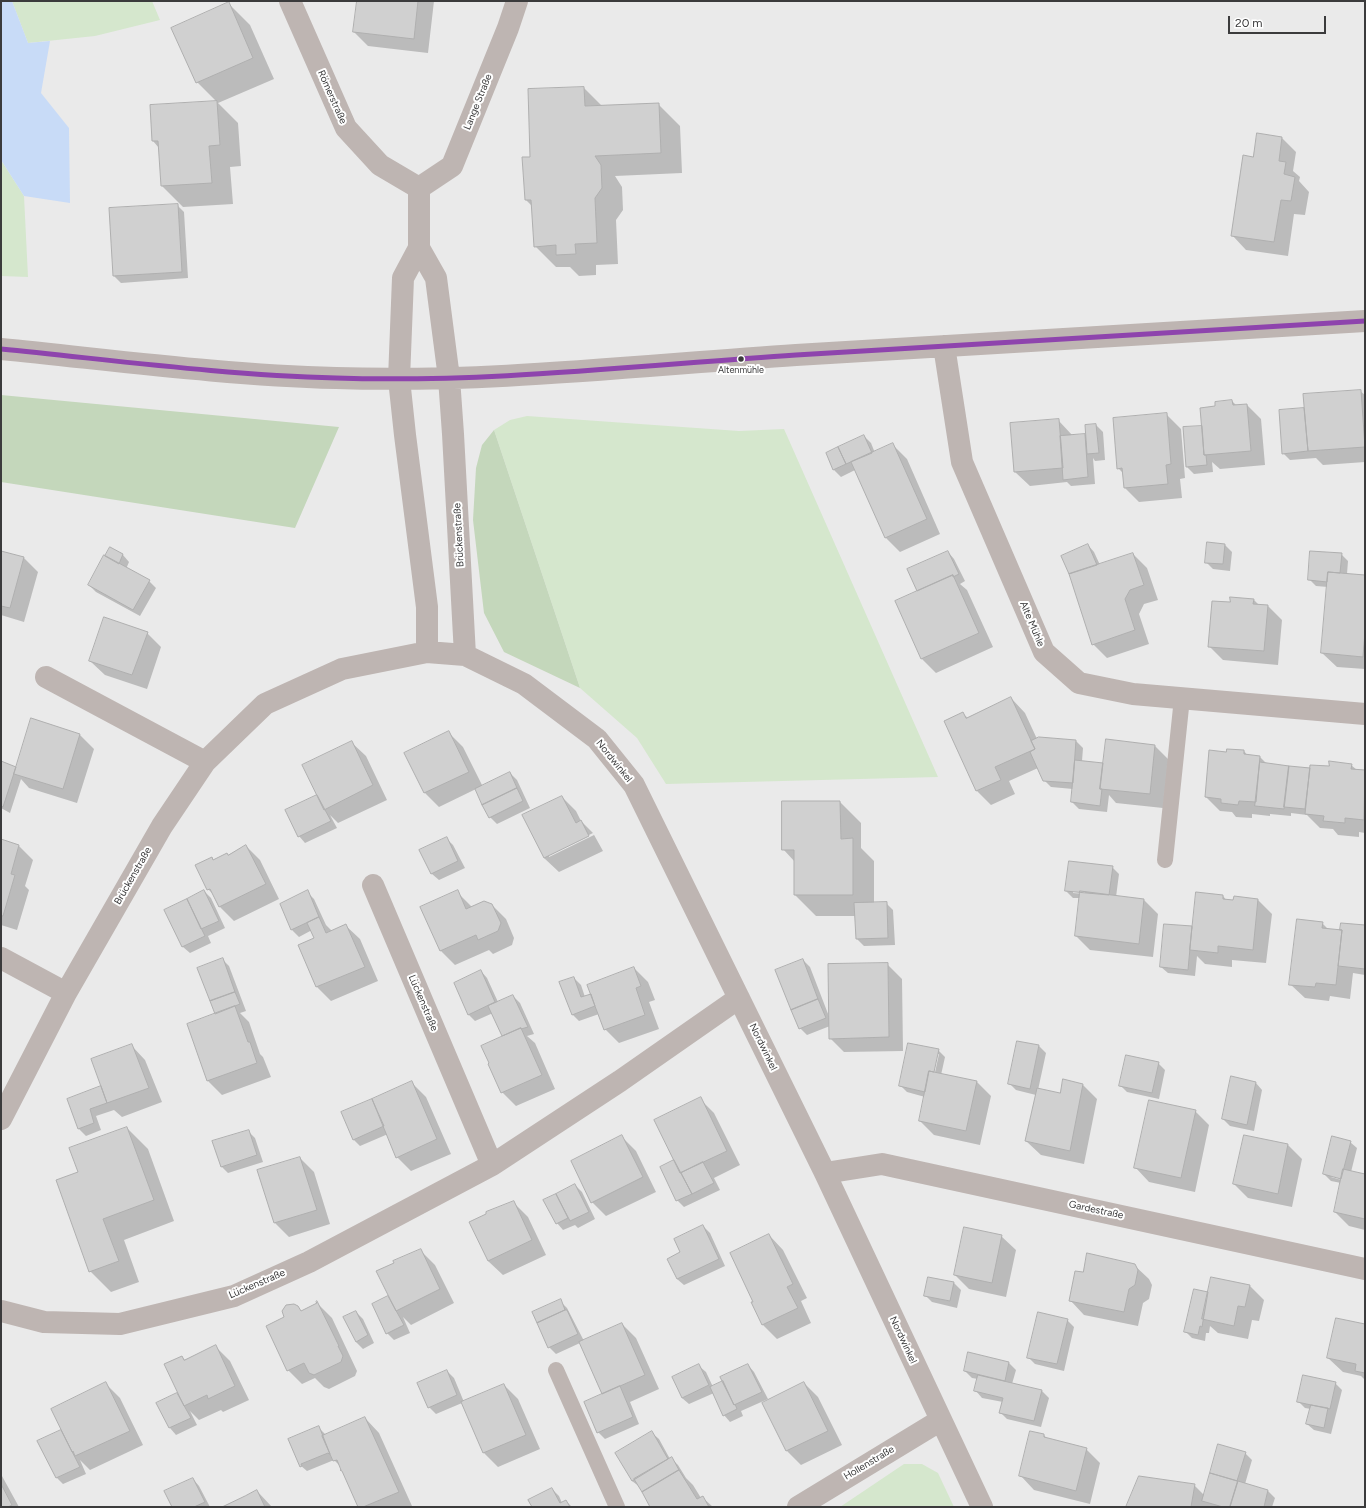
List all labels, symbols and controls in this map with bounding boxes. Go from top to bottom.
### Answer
scale bar [1230,8,1328,34]
text: 20 m [1235,16,1263,30]
street label: Römerstraße [315,68,349,126]
street label: Lange Straße [461,72,495,132]
marker: Altenmühle [736,354,746,364]
place label: Altenmühle [718,365,764,375]
street label: Brückenstraße [451,503,467,567]
street label: Alte Mühle [1017,600,1047,648]
street label: Nordwinkel [593,737,635,785]
street label: Brückenstraße [112,845,154,907]
street label: Lückenstraße [406,973,440,1033]
street label: Nordwinkel [746,1021,780,1073]
street label: Gardestraße [1068,1198,1124,1222]
street label: Lückenstraße [227,1267,287,1301]
street label: Nordwinkel [887,1314,919,1366]
street label: Hollenstraße [842,1443,896,1483]

